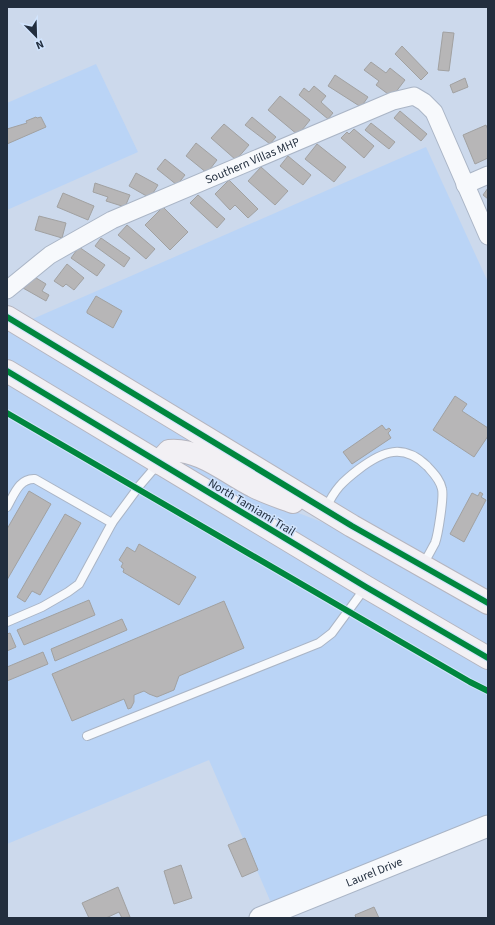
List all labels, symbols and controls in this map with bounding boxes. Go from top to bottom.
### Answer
north arrow [16,16,56,56]
text: N [33,36,46,53]
street label: Southern Villas MHP [203,133,303,189]
street label: North Tamiami Trail [205,475,299,540]
street label: Laurel Drive [343,853,405,892]

